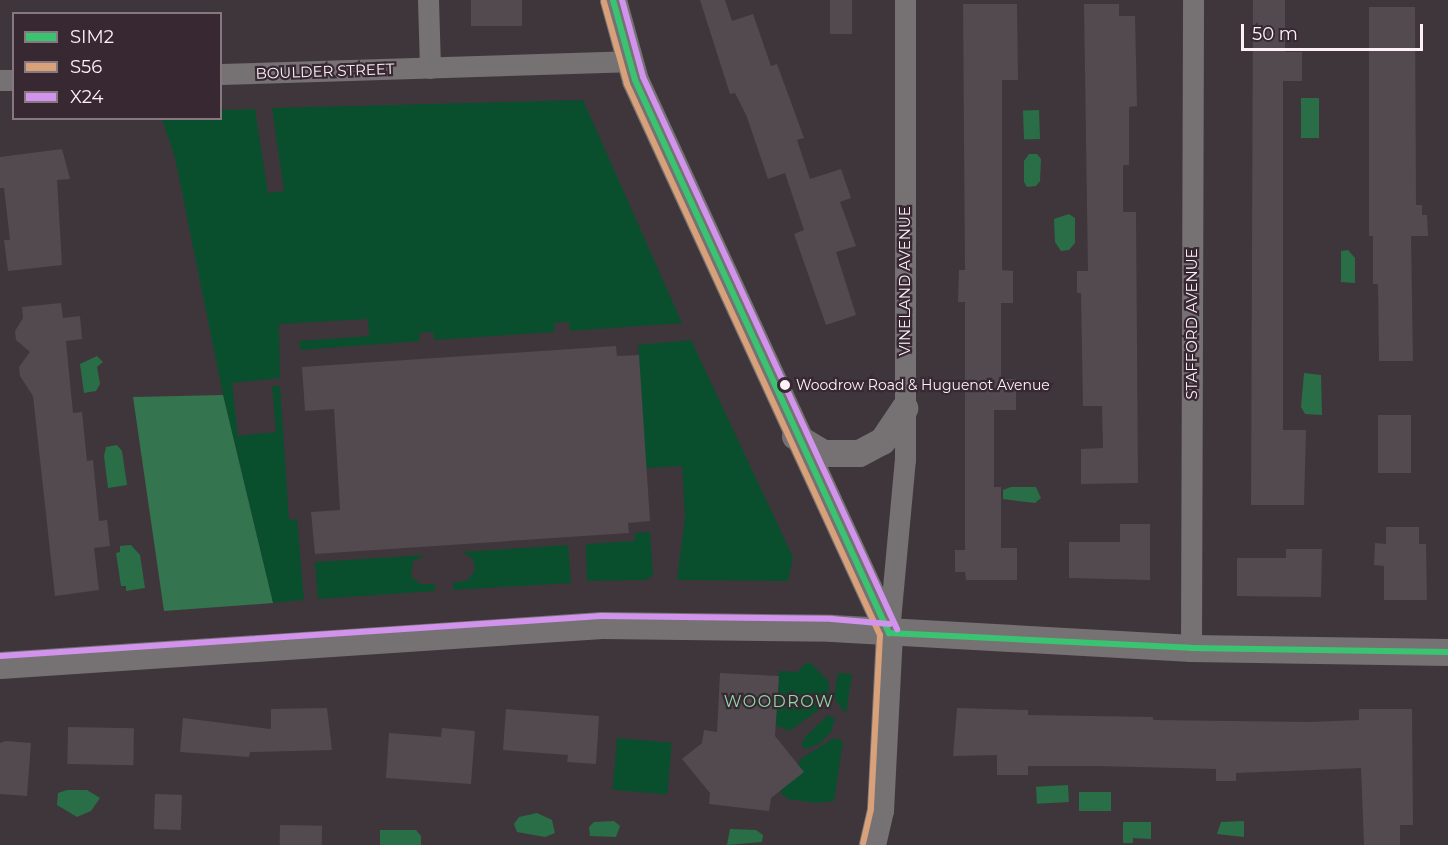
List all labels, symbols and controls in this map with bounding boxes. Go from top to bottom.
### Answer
legend [12,12,222,120]
scale bar [1244,12,1426,50]
text: 50 m [1252,23,1298,45]
text: SIM2 [70,26,114,48]
text: S56 [70,56,102,78]
street label: BOULDER STREET [255,60,395,82]
text: X24 [70,86,104,108]
street label: VINELAND AVENUE [896,206,914,356]
street label: STAFFORD AVENUE [1183,248,1201,400]
place label: Woodrow Road & Huguenot Avenue [796,377,1050,393]
marker: Woodrow Road & Huguenot Avenue [779,379,791,391]
district label: WOODROW [724,692,834,712]

